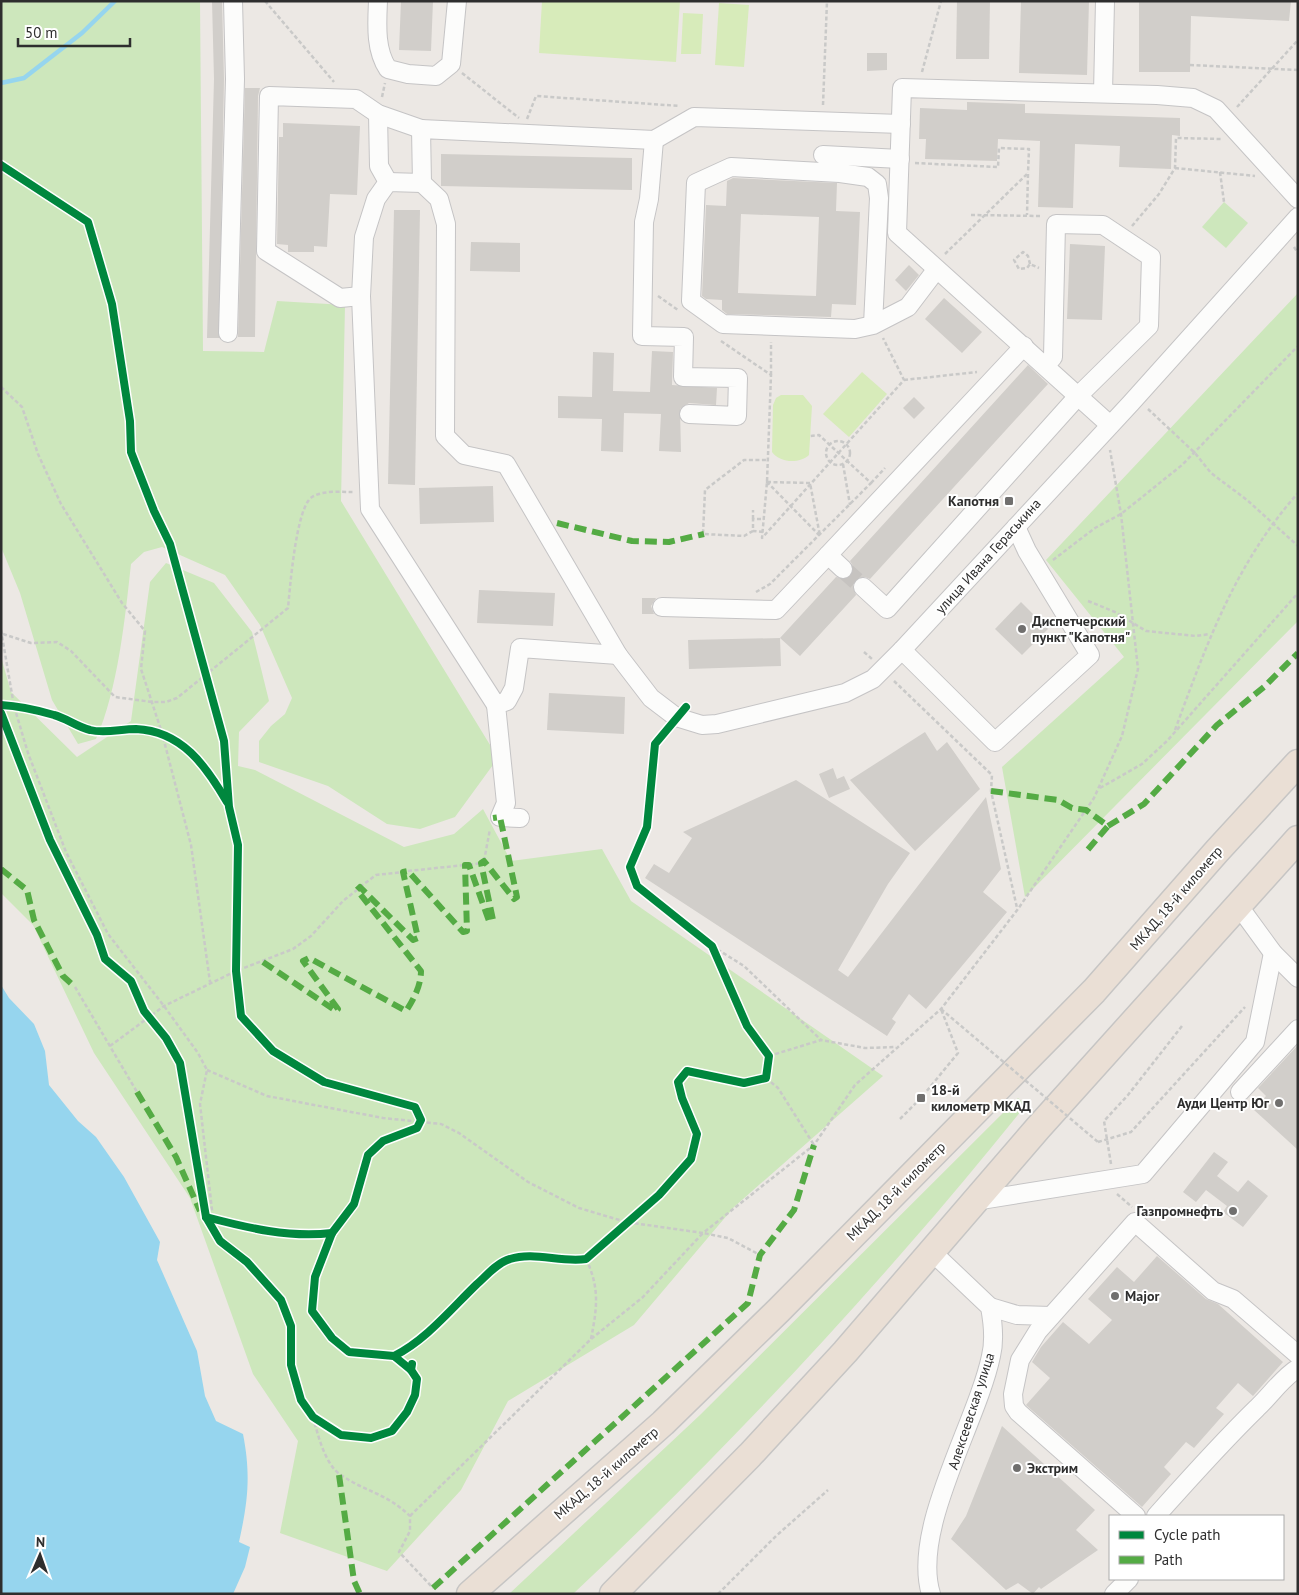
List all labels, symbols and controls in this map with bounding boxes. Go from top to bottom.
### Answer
scale bar [18,15,130,47]
text: 50 m [25,23,58,42]
place label: Капотня [948,492,999,510]
street label: улица Ивана Гераськина [931,495,1045,617]
marker: Капотня [1003,495,1015,507]
place label: Диспетчерский пункт "Капотня" [1032,612,1130,646]
marker: Диспетчерский пункт "Капотня" [1016,623,1028,635]
street label: МКАД, 18-й километр [1126,842,1226,954]
place label: 18-й километр МКАД [931,1081,1031,1115]
marker: 18-й километр МКАД [915,1092,927,1104]
place label: Ауди Центр Юг [1177,1094,1270,1112]
marker: Ауди Центр Юг [1273,1097,1285,1109]
street label: МКАД, 18-й километр [843,1138,949,1244]
place label: Газпромнефть [1136,1202,1223,1220]
marker: Газпромнефть [1227,1205,1239,1217]
place label: Major [1125,1287,1159,1305]
marker: Major [1109,1290,1121,1302]
street label: Алексеевская улица [944,1350,998,1472]
street label: МКАД, 18-й километр [550,1423,662,1523]
place label: Экстрим [1027,1459,1078,1477]
marker: Экстрим [1011,1462,1023,1474]
legend [1109,1515,1284,1580]
text: Cycle path [1154,1525,1220,1544]
north arrow [15,1530,65,1580]
text: N [36,1533,45,1551]
text: Path [1154,1550,1183,1569]

